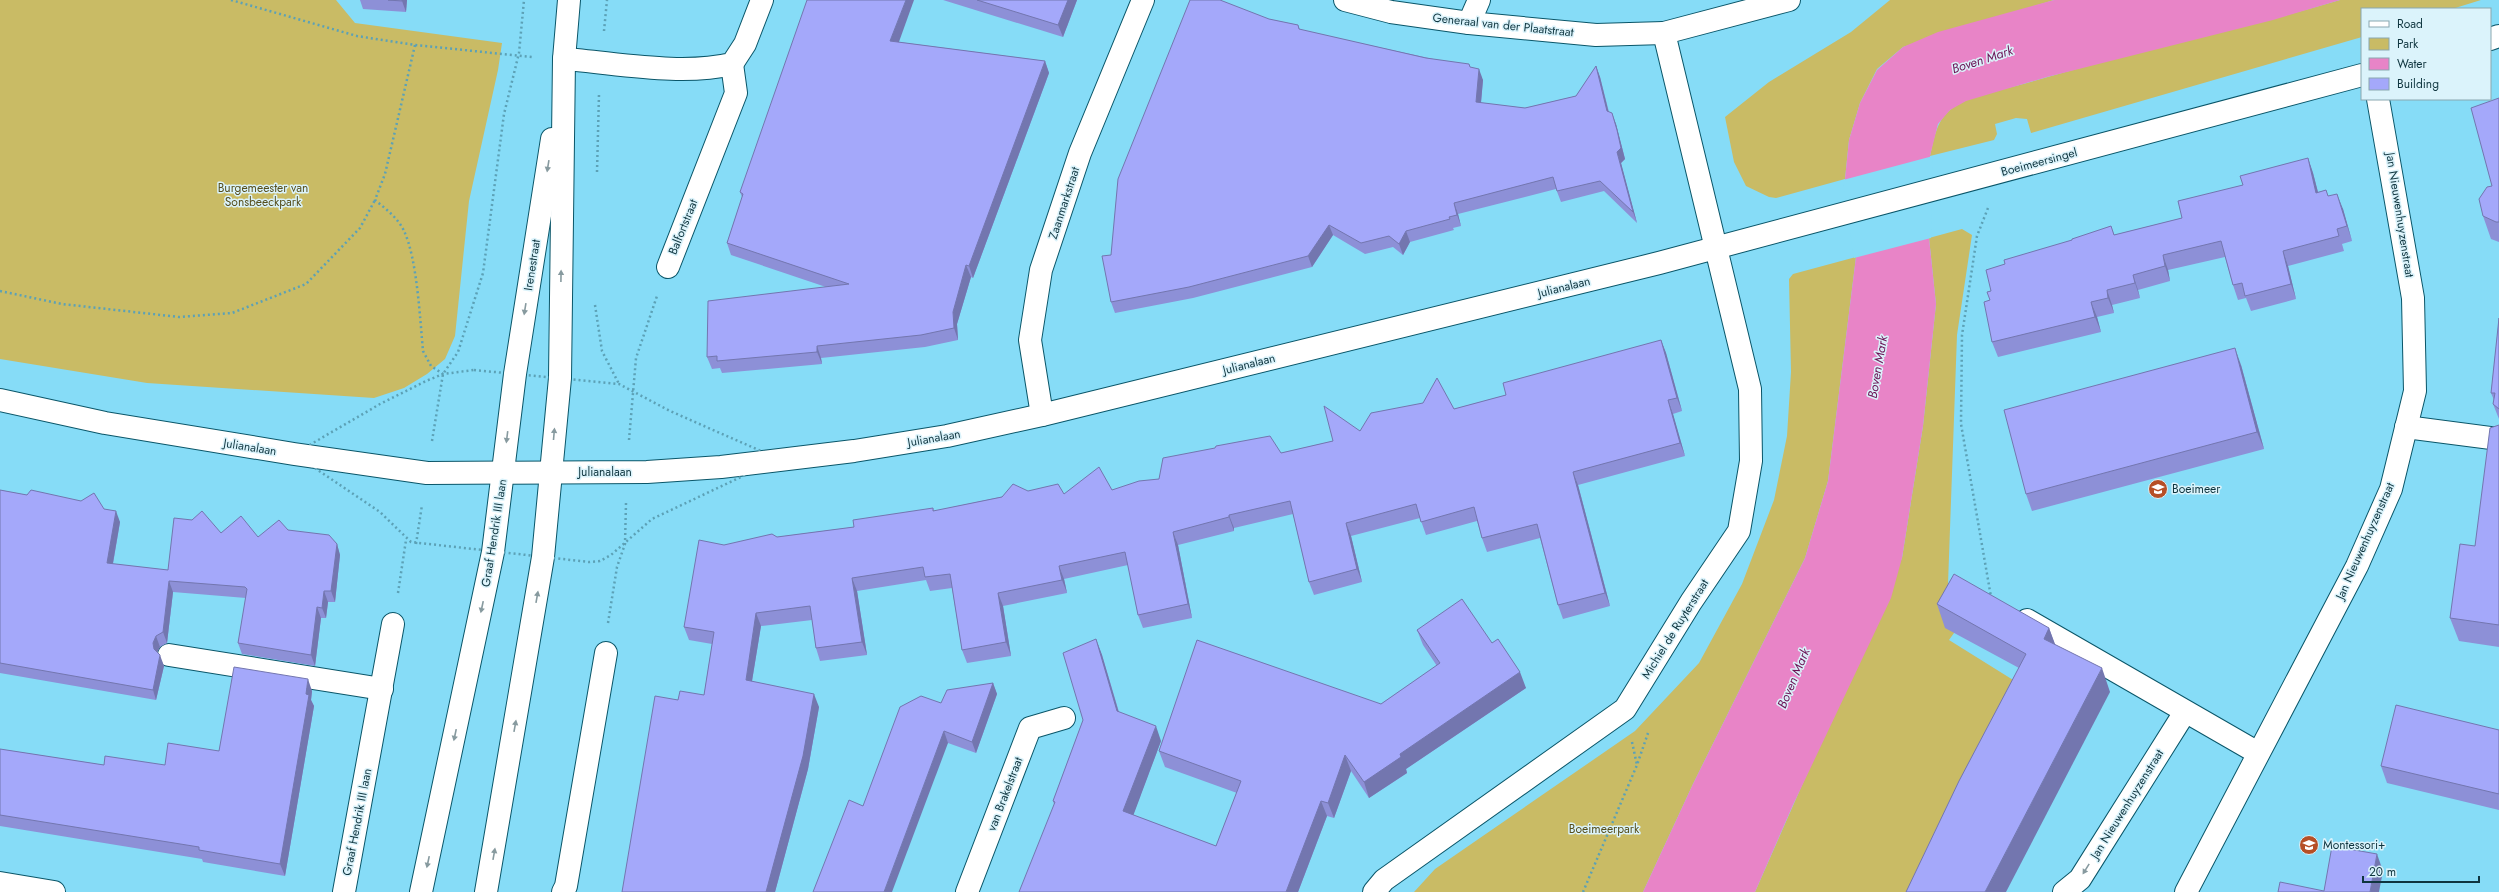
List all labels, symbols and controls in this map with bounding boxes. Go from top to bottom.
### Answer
legend [2361,8,2491,100]
street label: Generaal van der Plaatstraat [1432,9,1575,41]
text: Road [2397,15,2423,33]
text: Park [2397,35,2419,53]
water label: Boven Mark [1949,41,2016,78]
text: Water [2397,55,2428,73]
text: Building [2397,75,2439,93]
street label: Boeimeersingel [1999,143,2079,181]
street label: Jan Nieuwenhuyzenstraat [2381,149,2419,279]
one-way arrow [545,160,551,172]
street label: Zaanmarkstraat [1044,164,1084,242]
park label: Burgemeester van Sonsbeeckpark [218,179,308,211]
street label: Balfortstraat [664,196,702,257]
street label: Irenestraat [519,238,545,292]
one-way arrow [558,269,564,282]
street label: Julianalaan [1534,272,1592,303]
one-way arrow [522,303,528,315]
water label: Boven Mark [1863,334,1892,400]
street label: Julianalaan [1219,349,1277,380]
street label: Julianalaan [904,424,962,452]
one-way arrow [551,428,558,440]
one-way arrow [504,431,510,443]
street label: Julianalaan [220,434,278,460]
street label: Julianalaan [576,463,632,481]
street label: Graaf Hendrik III laan [477,478,511,588]
school or university icon: Boeimeer [2147,478,2169,500]
place label: Boeimeer [2172,480,2221,498]
street label: Jan Nieuwenhuyzenstraat [2330,480,2399,604]
street label: Michiel de Ruyterstraat [1637,575,1713,682]
one-way arrow [534,591,540,603]
one-way arrow [478,601,484,614]
water label: Boven Mark [1772,645,1815,711]
one-way arrow [512,719,518,732]
one-way arrow [451,728,457,741]
street label: Jan Nieuwenhuyzenstraat [2085,746,2168,864]
street label: van Brakelstraat [983,754,1027,834]
street label: Graaf Hendrik III laan [338,767,376,877]
park label: Boeimeerpark [1569,820,1640,838]
school or university icon: Montessori+ [2298,834,2320,856]
place label: Montessori+ [2323,836,2385,854]
one-way arrow [491,848,497,860]
one-way arrow [424,856,430,868]
scale bar [2363,858,2479,884]
text: 20 m [2369,863,2396,881]
one-way arrow [2082,864,2090,875]

